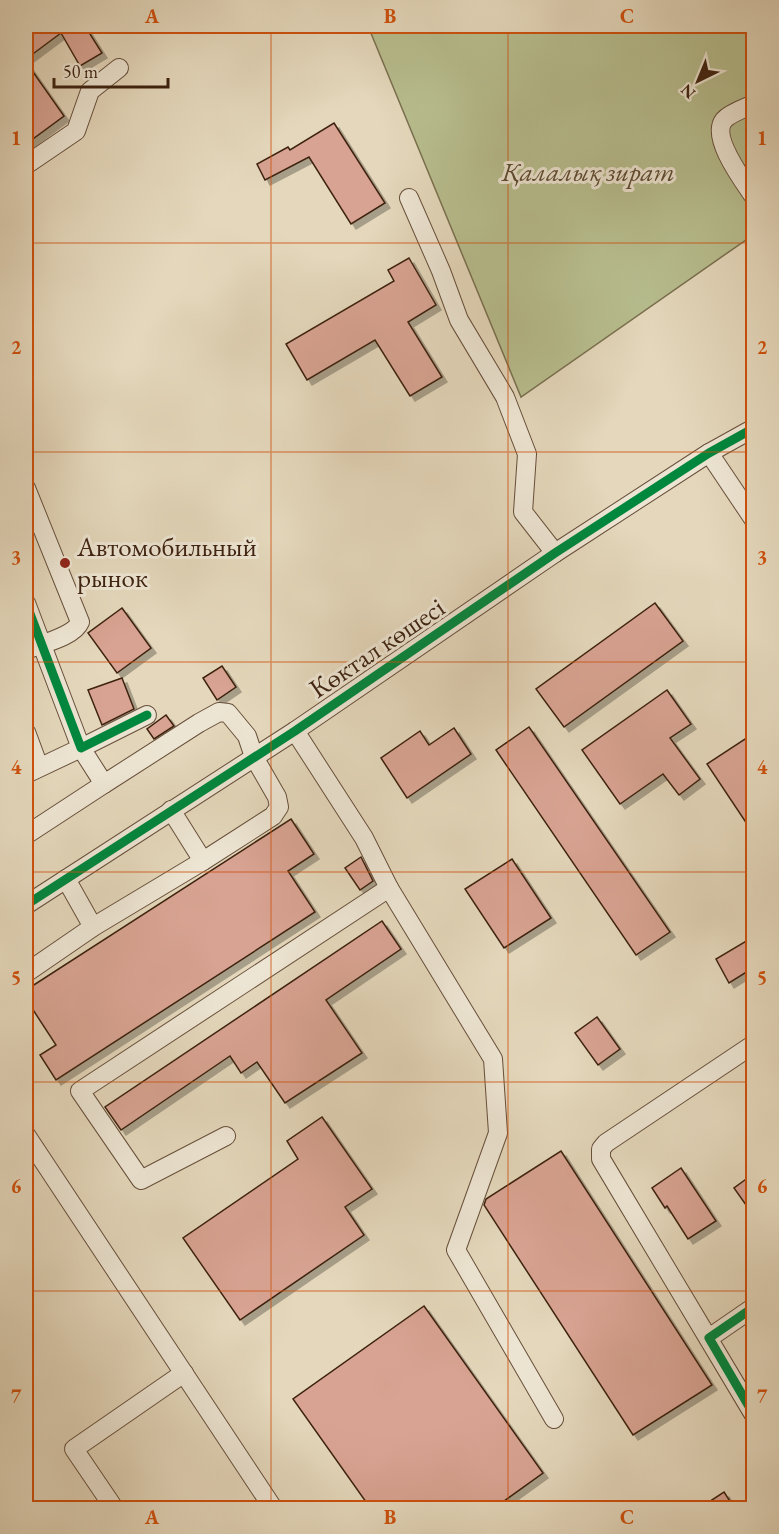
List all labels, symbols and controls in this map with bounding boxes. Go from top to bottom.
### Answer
text: A [144,3,160,29]
text: B [384,3,396,29]
text: C [620,3,634,29]
scale bar [54,51,168,89]
north arrow [668,51,728,111]
text: 50 m [63,60,98,83]
text: N [676,79,700,104]
text: 1 [11,125,21,151]
text: 1 [757,125,767,151]
park label: Қалалық зират [500,154,675,189]
text: 2 [11,334,22,360]
text: 2 [757,334,768,360]
place label: Автомобильный рынок [76,529,257,595]
text: 3 [11,544,21,570]
text: 3 [757,544,767,570]
marker: Автомобильный рынок [58,556,72,570]
street label: Көктал көшесі [302,589,452,706]
text: 4 [11,754,22,780]
text: 4 [757,754,768,780]
text: 5 [11,964,21,990]
text: 5 [757,964,767,990]
text: 6 [11,1173,22,1199]
text: 6 [757,1173,768,1199]
text: 7 [11,1383,22,1409]
text: 7 [757,1383,768,1409]
text: A [144,1504,160,1530]
text: B [384,1504,396,1530]
text: C [620,1504,634,1530]

